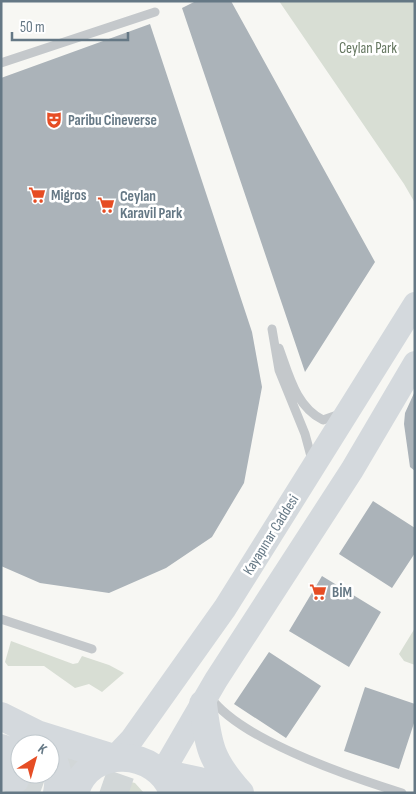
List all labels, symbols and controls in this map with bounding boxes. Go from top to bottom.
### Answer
scale bar [12,10,129,42]
text: 50 m [20,18,45,37]
park label: Ceylan Park [339,39,397,58]
theatre icon: Paribu Cineverse [44,110,64,130]
place label: Paribu Cineverse [68,111,157,130]
supermarket icon: Migros [27,185,47,205]
place label: Migros [51,186,87,205]
place label: Ceylan Karavil Park [120,187,183,223]
supermarket icon: Ceylan Karavil Park [96,195,116,215]
street label: Kayapınar Caddesi [239,491,303,579]
supermarket icon: BİM [308,582,328,602]
place label: BİM [332,583,352,602]
north arrow [10,734,60,784]
text: K [35,740,50,758]

